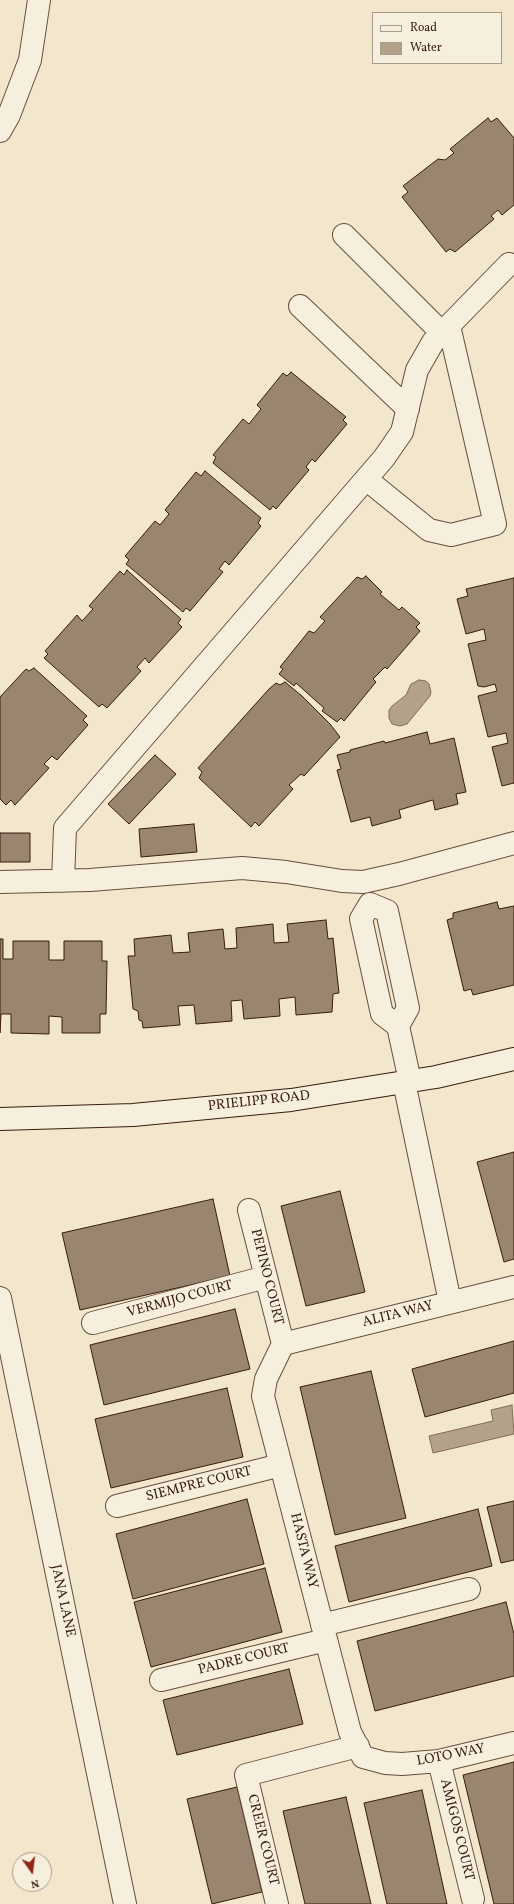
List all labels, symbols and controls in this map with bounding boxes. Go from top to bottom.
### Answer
legend [372,12,502,64]
text: Road [410,20,437,36]
text: Water [410,40,442,56]
street label: PRIELIPP ROAD [207,1088,311,1116]
street label: PEPINO COURT [246,1227,286,1327]
street label: VERMIJO COURT [125,1278,235,1322]
street label: ALITA WAY [361,1298,435,1332]
street label: SIEMPRE COURT [144,1464,254,1506]
street label: HASTA WAY [285,1511,321,1591]
street label: JANA LANE [46,1563,78,1639]
street label: PADRE COURT [197,1641,291,1679]
street label: LOTO WAY [415,1741,487,1771]
street label: AMIGOS COURT [435,1777,477,1883]
street label: CREER COURT [243,1793,281,1887]
north arrow [12,1852,52,1892]
text: N [29,1875,40,1891]

